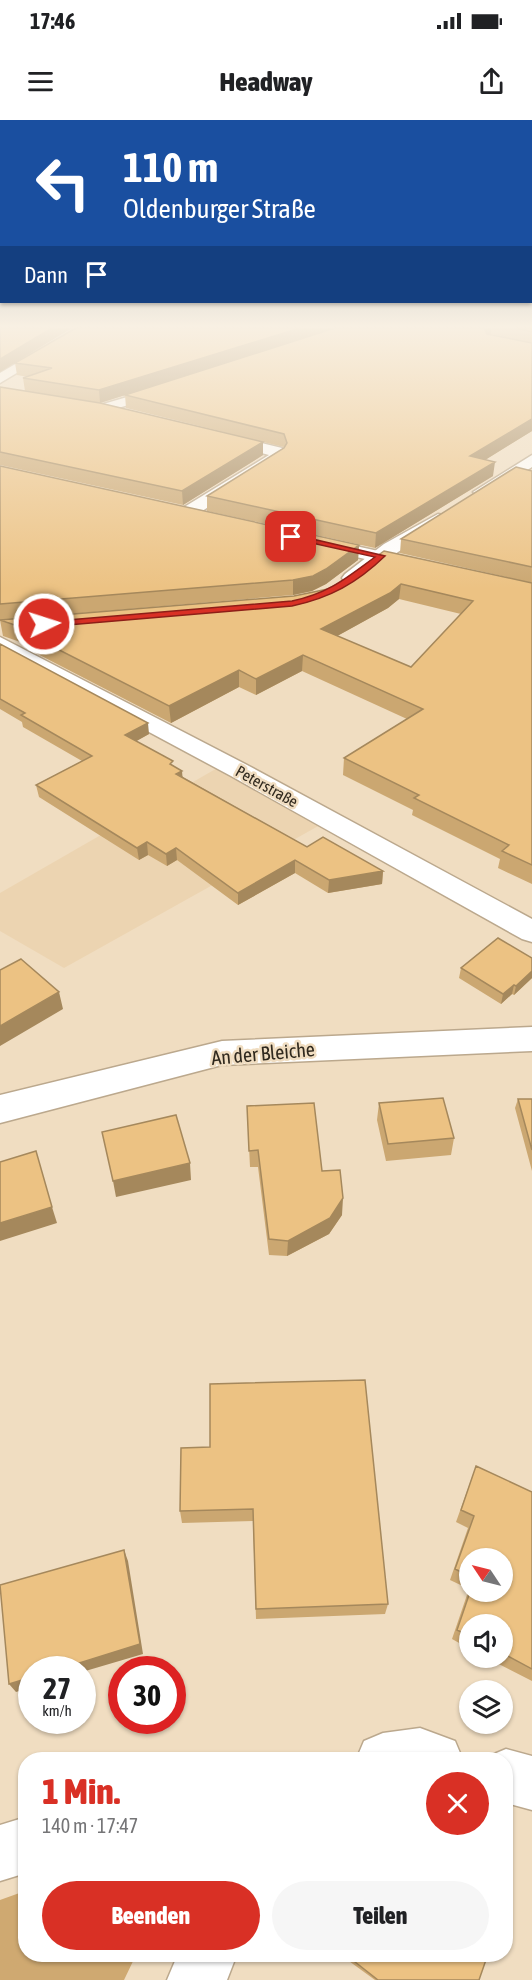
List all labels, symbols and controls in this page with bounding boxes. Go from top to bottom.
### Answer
text: 17:46 [30,8,75,34]
icon: menu [24,65,57,98]
icon: share [475,65,508,98]
text: Headway [220,66,312,97]
text: 110 m [123,143,218,191]
icon: left [24,144,102,222]
text: Oldenburger Straße [123,193,316,224]
icon: arrive [80,258,113,291]
text: Dann [24,262,68,288]
pin [265,511,316,562]
icon: arrive [274,520,307,553]
position arrow [12,592,76,656]
street label: Peterstraße [233,762,301,810]
street label: An der Bleiche [210,1037,316,1069]
north arrow [459,1548,513,1602]
map controls [459,1548,513,1734]
button: sound [459,1614,513,1668]
speed limit sign: 30 [108,1656,186,1734]
text: 27 [43,1671,71,1705]
button: layers [459,1680,513,1734]
text: km/h [42,1702,72,1719]
text: 1 Min. [42,1770,120,1812]
button: close [426,1772,489,1835]
text: 140 m · 17:47 [42,1814,138,1837]
button: Beenden [42,1881,260,1950]
button: Teilen [272,1881,489,1950]

